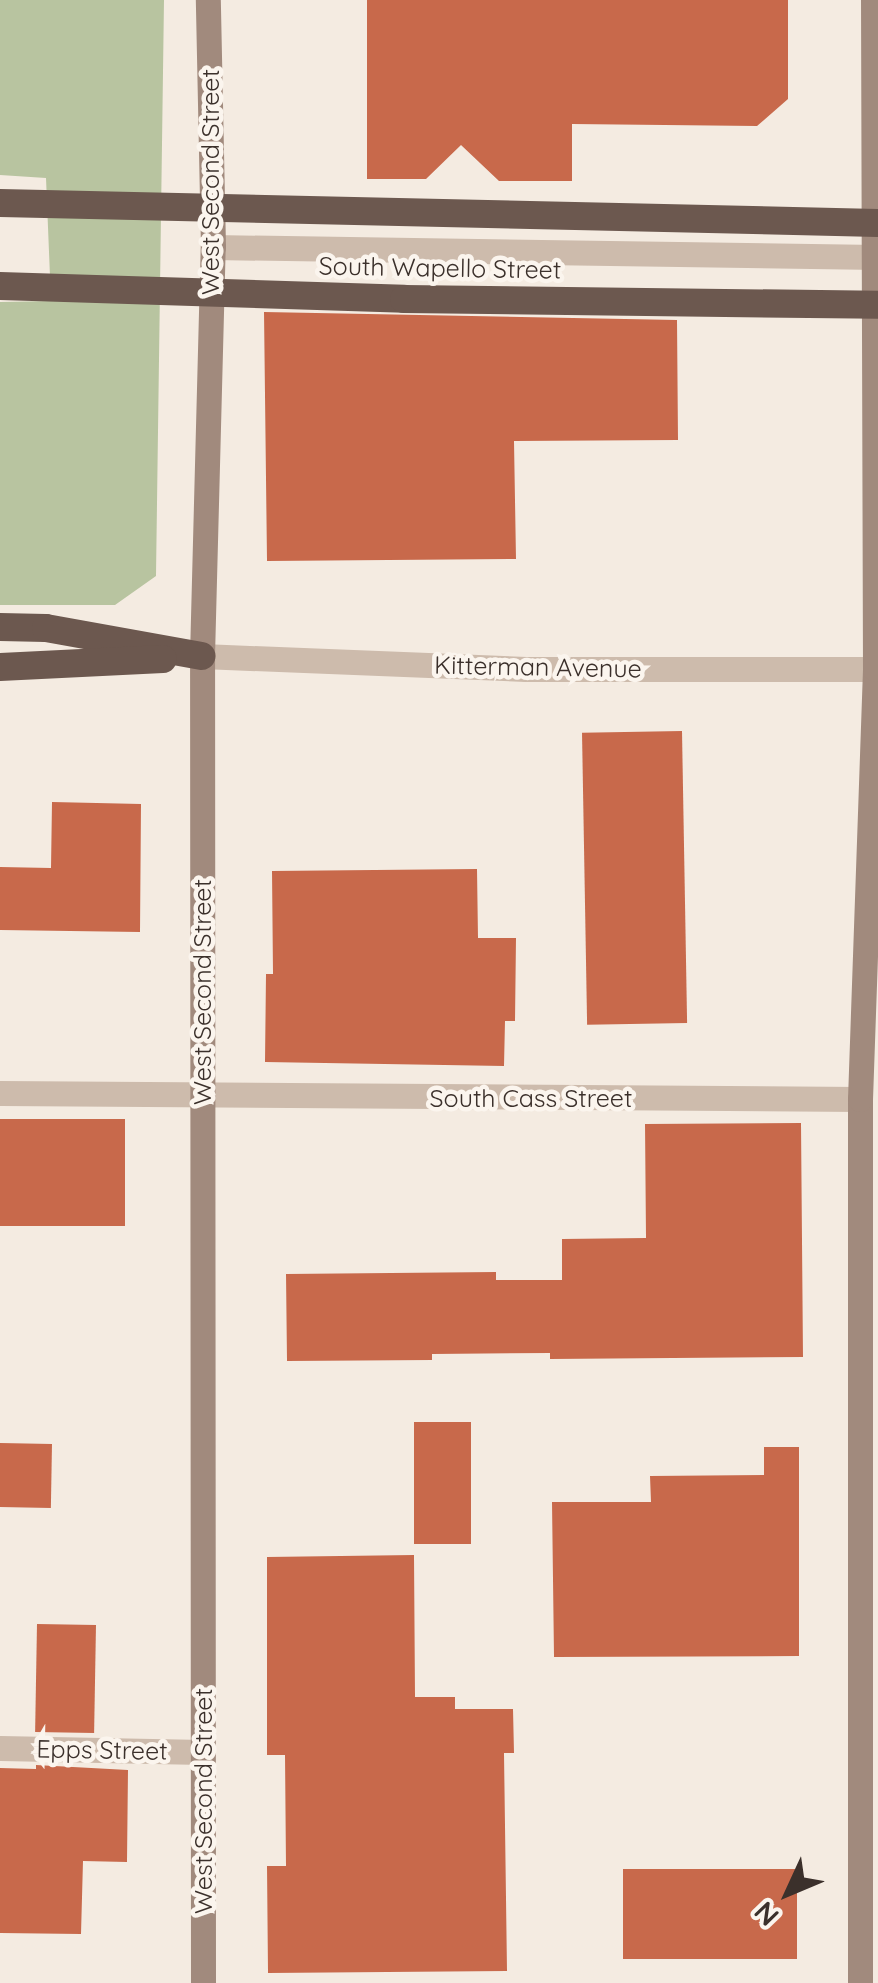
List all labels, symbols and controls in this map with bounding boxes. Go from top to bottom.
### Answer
street label: West Second Street [195,69,225,295]
street label: South Wapello Street [318,251,562,285]
street label: Kitterman Avenue [434,650,642,684]
street label: West Second Street [187,879,217,1105]
street label: South Cass Street [430,1083,632,1113]
street label: West Second Street [188,1688,218,1914]
street label: Epps Street [36,1734,168,1766]
north arrow [738,1843,838,1943]
text: N [746,1895,786,1934]

